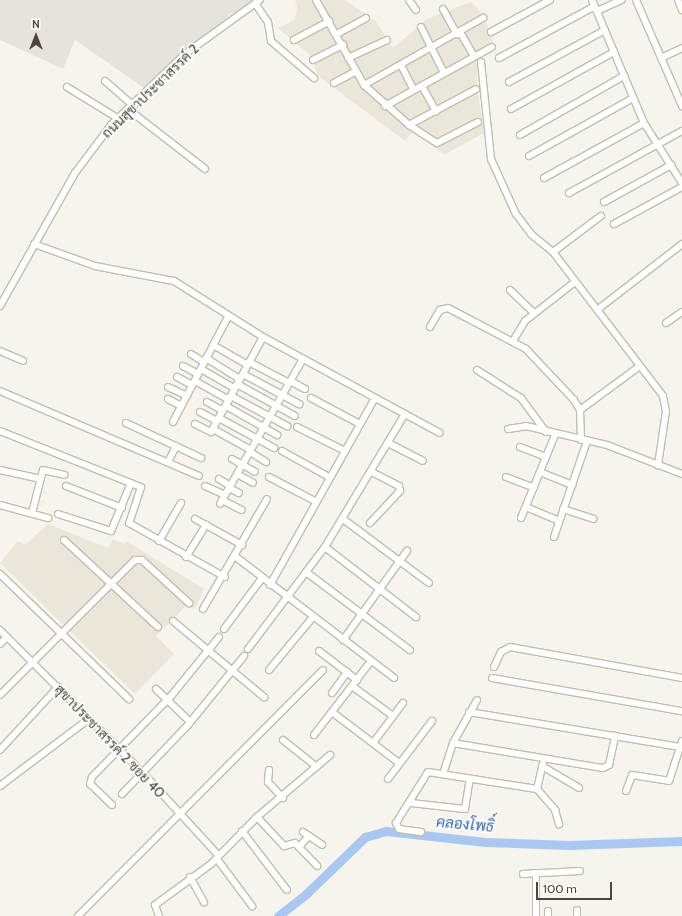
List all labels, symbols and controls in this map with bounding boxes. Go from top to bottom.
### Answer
north arrow [16,16,56,56]
text: N [32,17,40,31]
street label: ถนนสุขาประชาสรรค์ 2 [98,40,202,142]
street label: สุขาประชาสรรค์ 2 ซอย 40 [51,681,169,801]
water label: คลองโพธิ์ [435,814,495,836]
scale bar [538,874,614,900]
text: 100 m [543,881,577,896]

